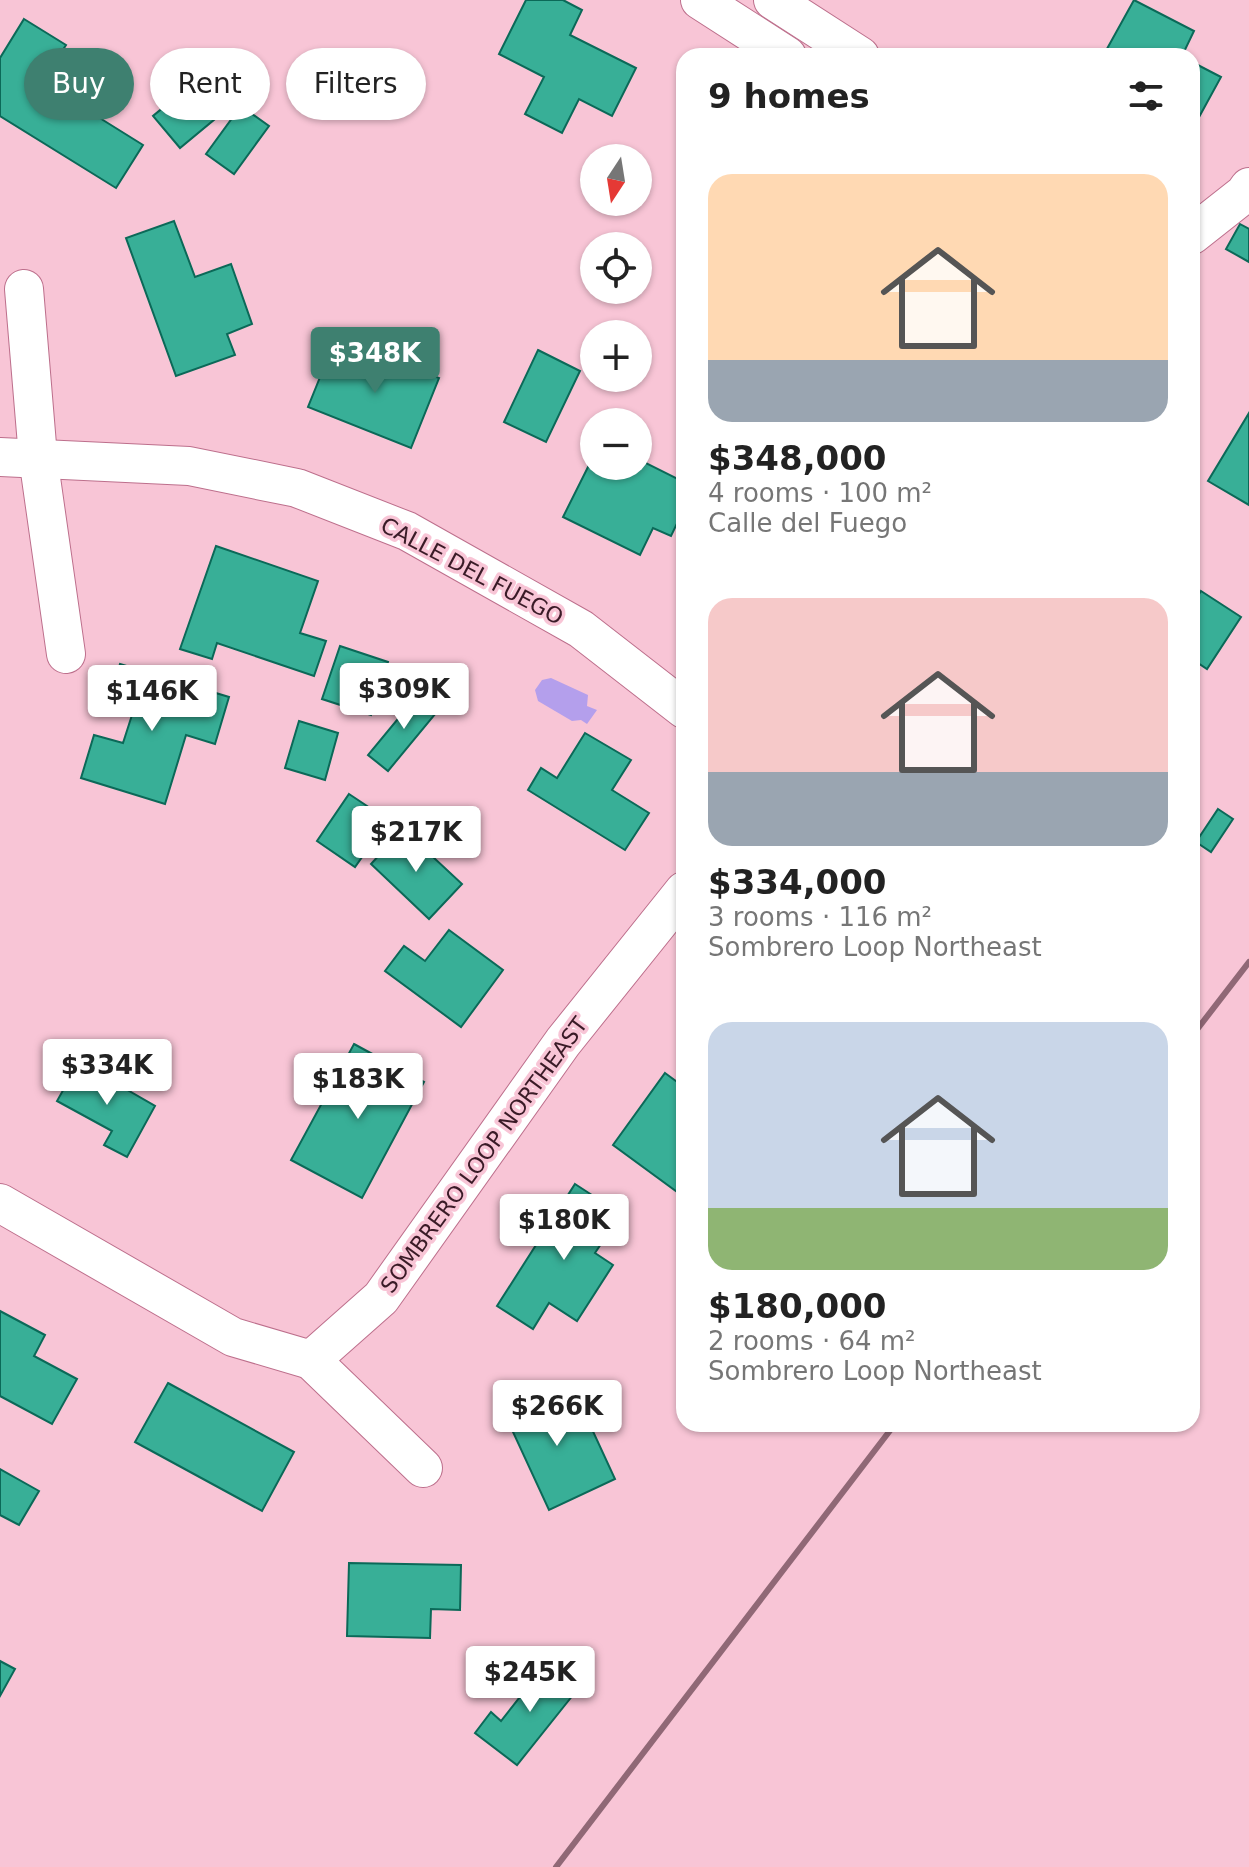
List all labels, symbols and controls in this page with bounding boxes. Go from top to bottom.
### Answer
chip: Buy [24,48,134,120]
chip: Rent [150,48,270,120]
chip: Filters [286,48,426,120]
icon: filters [1124,74,1168,118]
text: 9 homes [708,76,870,116]
north arrow [580,144,652,216]
map controls [580,144,652,480]
icon: home [866,226,1010,370]
button: locate [580,232,652,304]
button: + [580,320,652,392]
pin: $348K [319,327,431,395]
text: $348K [329,338,421,368]
button: − [580,408,652,480]
text: $348,000 [708,438,887,478]
text: 4 rooms · 100 m² [708,478,932,508]
text: Calle del Fuego [708,508,907,538]
street label: CALLE DEL FUEGO [377,512,567,630]
icon: home [866,650,1010,794]
pin: $309K [348,663,460,731]
pin: $146K [96,665,208,733]
text: $309K [358,674,450,704]
text: $146K [106,676,198,706]
pin: $217K [360,806,472,874]
text: $217K [370,817,462,847]
text: $334,000 [708,862,887,902]
text: 3 rooms · 116 m² [708,902,932,932]
text: Sombrero Loop Northeast [708,932,1042,962]
street label: SOMBRERO LOOP NORTHEAST [376,1012,593,1298]
pin: $334K [51,1039,163,1107]
text: $334K [61,1050,153,1080]
pin: $183K [302,1053,414,1121]
text: $183K [312,1064,404,1094]
icon: home [866,1074,1010,1218]
pin: $180K [508,1194,620,1262]
text: $180K [518,1205,610,1235]
text: $180,000 [708,1286,887,1326]
text: 2 rooms · 64 m² [708,1326,916,1356]
text: Sombrero Loop Northeast [708,1356,1042,1386]
pin: $266K [501,1380,613,1448]
text: $266K [511,1391,603,1421]
pin: $245K [474,1646,586,1714]
text: $245K [484,1657,576,1687]

